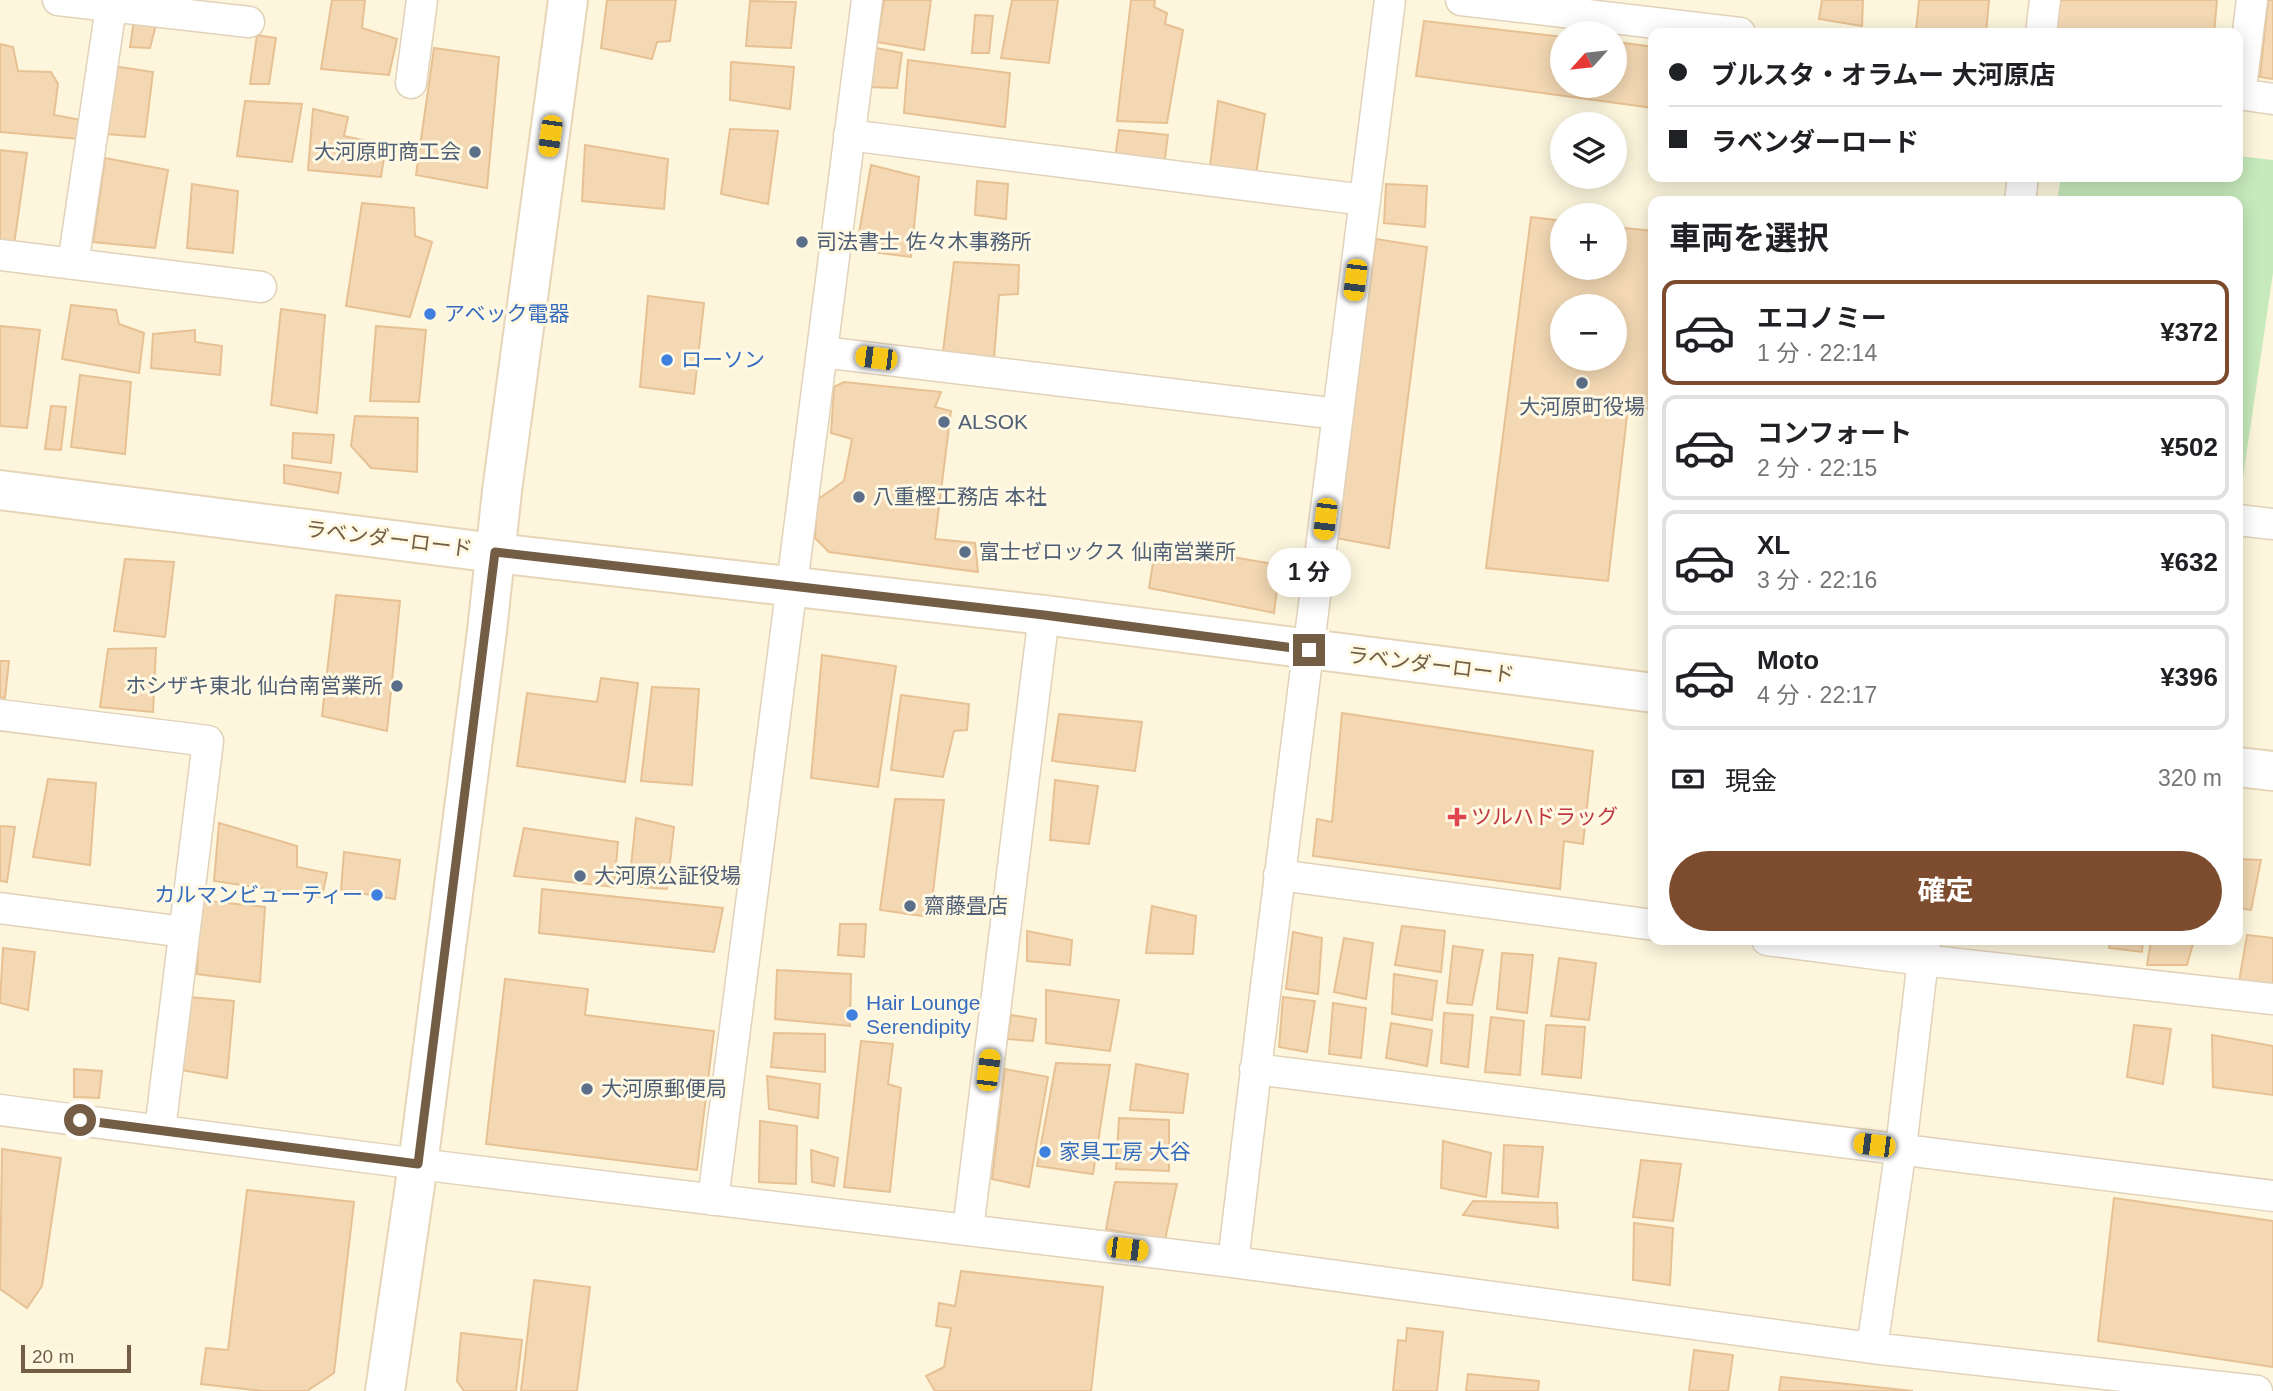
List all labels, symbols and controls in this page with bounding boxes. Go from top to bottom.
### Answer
north arrow [1550,21,1628,98]
map controls [1550,21,1627,371]
text: ブルスタ・オラムー 大河原店 [1711,60,2055,90]
button: layers [1550,112,1627,189]
car [537,114,564,158]
text: ラベンダーロード [1711,127,1919,157]
place label: 大河原町商工会 [314,140,461,163]
marker: 大河原町商工会 [467,144,483,160]
button: + [1550,203,1627,280]
text: 車両を選択 [1669,220,1829,256]
place label: 司法書士 佐々木事務所 [816,230,1032,253]
marker: 司法書士 佐々木事務所 [794,234,810,250]
car [1343,258,1368,302]
button: − [1550,294,1627,371]
icon: car [1673,301,1736,364]
place label: アベック電器 [444,302,570,325]
text: エコノミー [1757,303,1887,333]
marker: アベック電器 [422,306,438,322]
text: ¥372 [2160,317,2218,347]
text: 1 分 · 22:14 [1757,340,1877,366]
car [854,345,899,371]
place label: ローソン [681,348,765,371]
marker: ローソン [659,352,675,368]
marker: 大河原町役場 [1574,375,1590,391]
place label: 大河原町役場 [1519,395,1645,418]
place label: ALSOK [958,410,1028,433]
marker: ALSOK [936,414,952,430]
icon: car [1673,416,1736,479]
text: コンフォート [1757,418,1912,448]
text: ¥502 [2160,432,2218,462]
text: 2 分 · 22:15 [1757,455,1877,481]
place label: 八重樫工務店 本社 [873,485,1047,508]
marker: 八重樫工務店 本社 [851,489,867,505]
car [1313,497,1338,541]
street label: ラベンダーロード [304,517,474,560]
text: XL [1757,530,1790,560]
icon: car [1673,531,1736,594]
place label: 富士ゼロックス 仙南営業所 [979,540,1236,563]
marker: 富士ゼロックス 仙南営業所 [957,544,973,560]
text: ¥632 [2160,547,2218,577]
callout: 1 分 [1267,548,1351,598]
text: 1 分 [1288,559,1330,585]
text: 3 分 · 22:16 [1757,567,1877,593]
route end [1293,634,1325,666]
street label: ラベンダーロード [1346,643,1516,686]
text: Moto [1757,645,1819,675]
icon: car [1673,646,1736,709]
text: ¥396 [2160,662,2218,692]
place label: ホシザキ東北 仙台南営業所 [125,674,383,697]
marker: ホシザキ東北 仙台南営業所 [389,678,405,694]
text: 4 分 · 22:17 [1757,682,1877,708]
icon: cash [1669,760,1707,798]
text: 320 m [2158,765,2222,791]
text: 現金 [1725,766,1777,796]
place label: ツルハドラッグ [1471,805,1618,828]
marker: ツルハドラッグ [1449,809,1465,825]
button: 確定 [1669,851,2222,931]
place label: 大河原公証役場 [594,864,741,887]
marker: 大河原公証役場 [572,868,588,884]
place label: カルマンビューティー [154,883,363,906]
marker: カルマンビューティー [369,887,385,903]
place label: 齋藤畳店 [924,894,1008,917]
marker: 齋藤畳店 [902,898,918,914]
place label: Hair Lounge Serendipity [866,991,980,1038]
marker: Hair Lounge Serendipity [844,1007,860,1023]
car [976,1048,1001,1092]
place label: 大河原郵便局 [601,1077,727,1100]
marker: 大河原郵便局 [579,1081,595,1097]
route start [64,1104,96,1136]
car [1852,1132,1897,1158]
place label: 家具工房 大谷 [1059,1140,1191,1163]
marker: 家具工房 大谷 [1037,1144,1053,1160]
car [1105,1236,1150,1262]
scale bar [21,1342,131,1374]
text: 20 m [32,1346,74,1367]

